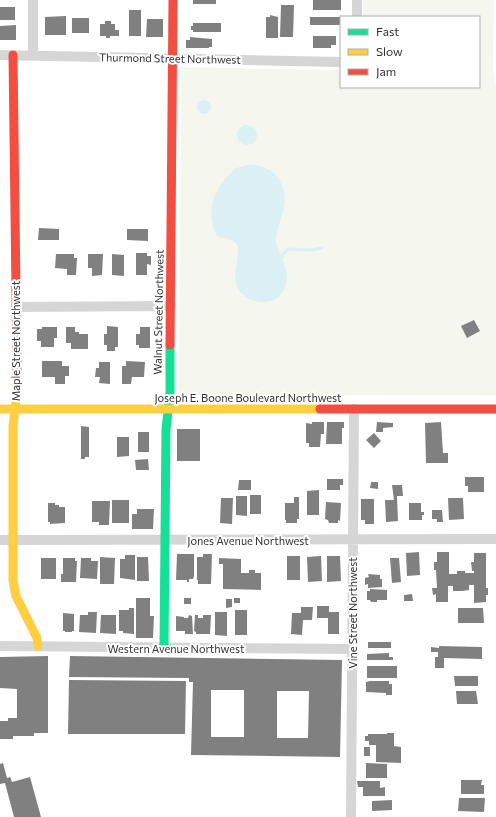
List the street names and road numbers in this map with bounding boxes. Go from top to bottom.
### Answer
street label: Thurmond Street Northwest [99,50,242,66]
street label: Walnut Street Northwest [150,249,166,375]
street label: Maple Street Northwest [9,280,22,401]
street label: Joseph E. Boone Boulevard Northwest [154,391,342,405]
street label: Jones Avenue Northwest [187,534,309,548]
street label: Vine Street Northwest [346,557,359,669]
street label: Western Avenue Northwest [108,642,245,655]

